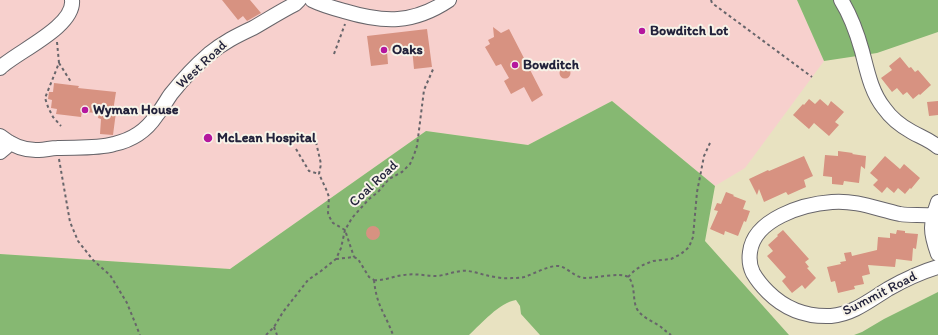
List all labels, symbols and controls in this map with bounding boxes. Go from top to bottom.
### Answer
place label: Bowditch Lot [650,23,728,39]
marker: Bowditch Lot [637,26,647,36]
street label: West Road [173,37,231,93]
place label: Oaks [392,42,423,58]
marker: Oaks [379,45,389,55]
place label: Bowditch [523,57,579,73]
marker: Bowditch [510,60,520,70]
place label: Wyman House [93,102,179,118]
marker: Wyman House [80,105,90,115]
place label: McLean Hospital [217,130,316,146]
marker: McLean Hospital [202,132,214,144]
street label: Coal Road [346,157,402,211]
street label: Summit Road [840,268,920,320]

